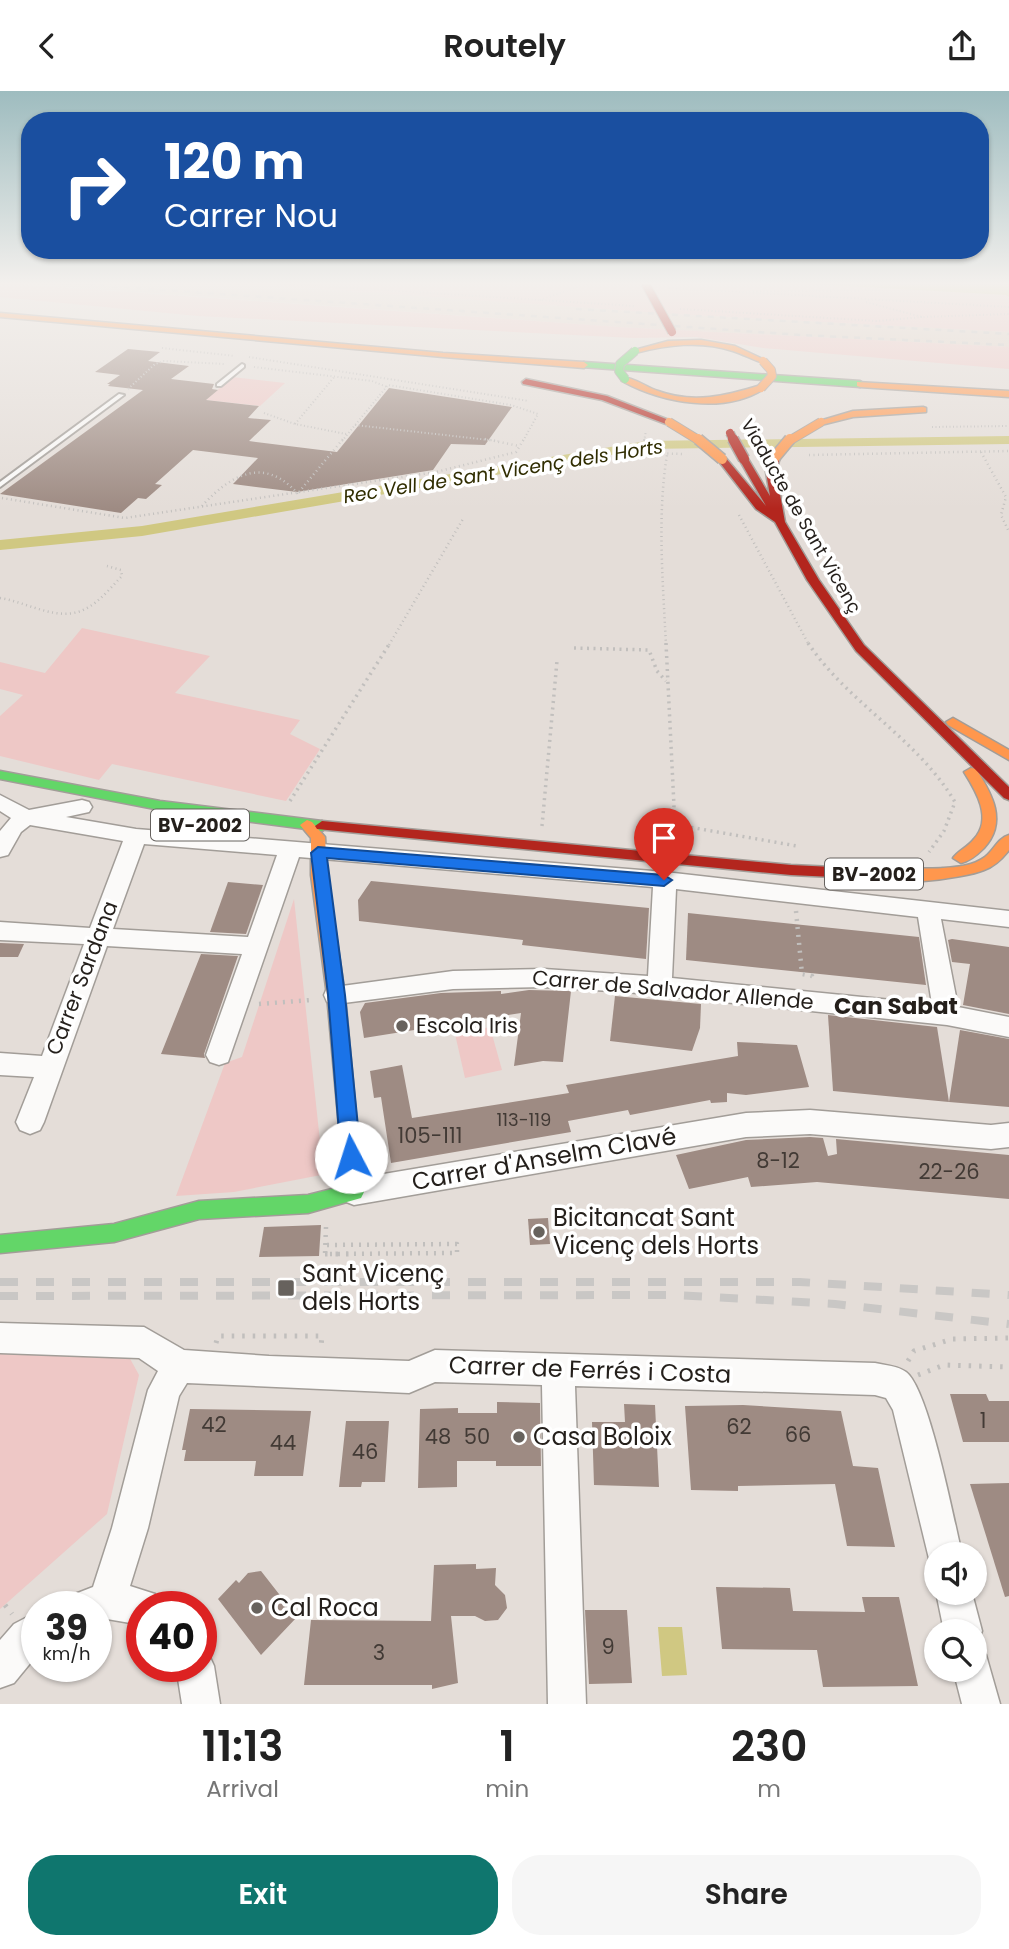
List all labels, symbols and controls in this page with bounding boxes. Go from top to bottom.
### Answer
text: Routely [443,23,566,68]
icon: back [28,27,66,65]
icon: share [943,27,981,65]
text: 120 m [164,128,305,196]
icon: right [49,140,140,231]
text: Carrer Nou [164,193,338,238]
street label: Viaducte de Sant Vicenç [735,414,867,618]
water label: Rec Vell de Sant Vicenç dels Horts [341,433,665,510]
pin [634,808,694,880]
road number: BV-2002 [151,810,249,841]
icon: arrive [645,819,683,857]
road number: BV-2002 [825,859,923,889]
street label: Carrer Sardana [39,897,124,1059]
street label: Carrer de Salvador Allende [531,963,815,1016]
district label: Can Sabat [834,990,958,1022]
place label: Escola Iris [416,1011,518,1040]
marker: Escola Iris [394,1018,410,1034]
house number: 113-119 [497,1107,551,1132]
street label: Carrer d'Anselm Clavé [409,1119,679,1198]
position arrow [314,1120,388,1194]
house number: 105-111 [398,1121,462,1150]
house number: 8-12 [756,1146,800,1175]
house number: 22-26 [918,1157,980,1186]
place label: Bicitancat Sant Vicenç dels Horts [553,1201,759,1262]
marker: Bicitancat Sant Vicenç dels Horts [531,1224,547,1240]
place label: Sant Vicenç dels Horts [302,1257,444,1318]
marker: Sant Vicenç dels Horts [276,1278,296,1298]
street label: Carrer de Ferrés i Costa [448,1348,732,1391]
house number: 1 [980,1406,986,1435]
house number: 42 [201,1410,227,1439]
house number: 62 [726,1412,752,1441]
place label: Casa Boloix [533,1420,672,1453]
house number: 66 [785,1420,811,1449]
house number: 48 [425,1422,451,1451]
house number: 50 [464,1422,490,1451]
house number: 44 [270,1428,296,1457]
marker: Casa Boloix [511,1429,527,1445]
house number: 46 [352,1437,378,1466]
map controls [924,1542,987,1682]
button: sound [924,1542,987,1605]
speed limit sign: 40 [126,1591,217,1682]
place label: Cal Roca [271,1591,379,1624]
marker: Cal Roca [249,1600,265,1616]
text: 39 [45,1603,88,1652]
button: search [924,1619,987,1682]
house number: 9 [601,1632,615,1661]
house number: 3 [373,1638,385,1667]
text: km/h [43,1641,90,1666]
text: 11:13 [202,1717,284,1776]
text: 1 [500,1717,515,1776]
text: 230 [731,1717,807,1776]
text: Arrival [206,1773,279,1805]
text: min [485,1773,529,1805]
text: m [757,1773,781,1805]
button: Exit [28,1855,498,1935]
button: Share [512,1855,981,1935]

